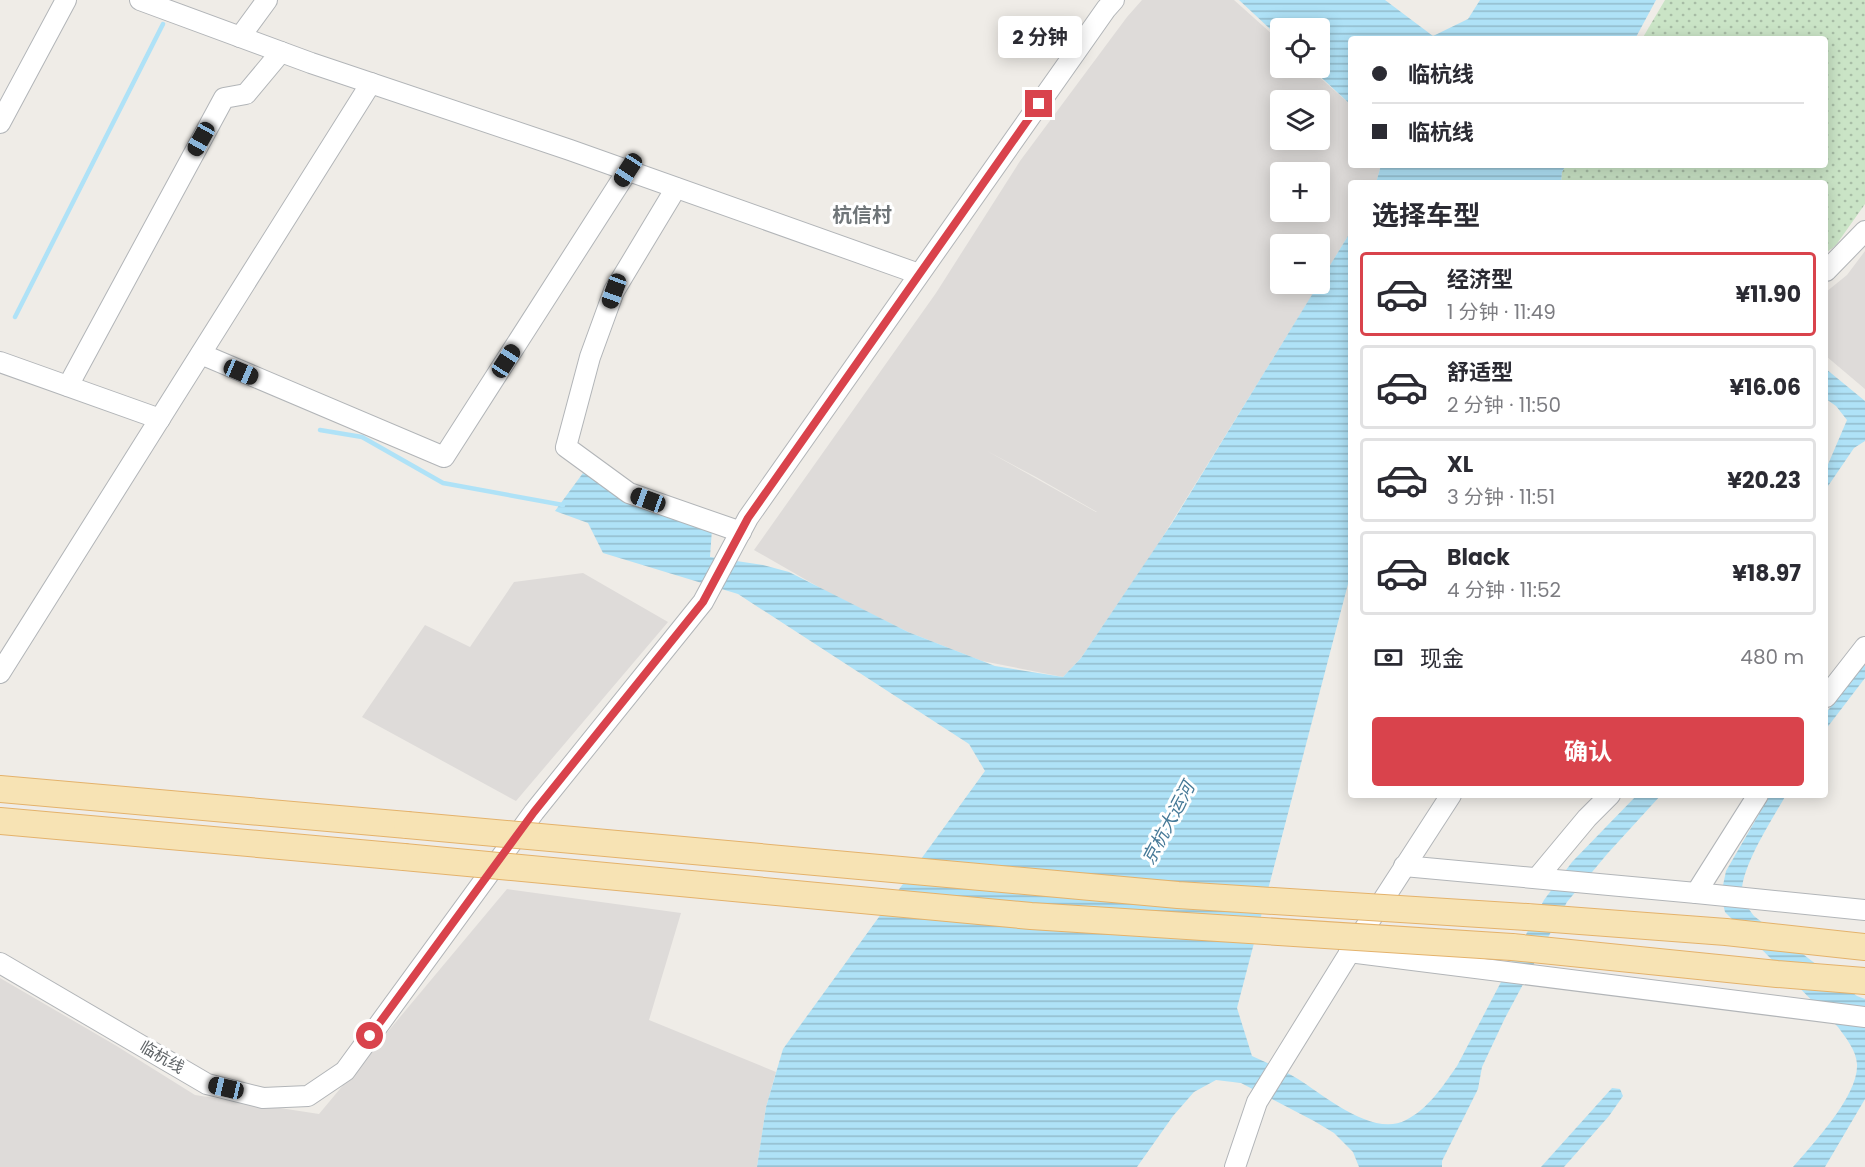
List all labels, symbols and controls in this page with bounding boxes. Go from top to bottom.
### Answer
callout: 2 分钟 [997,17,1081,59]
map controls [1270,18,1330,294]
button: locate [1270,18,1330,78]
text: 2 分钟 [1012,23,1068,51]
text: 临杭线 [1408,59,1474,90]
route end [1025,90,1052,117]
button: layers [1270,90,1330,150]
text: 临杭线 [1408,117,1474,148]
car [184,119,218,159]
car [611,150,645,190]
button: + [1270,162,1330,222]
text: 选择车型 [1372,197,1480,234]
district label: 杭信村 [832,201,892,229]
button: − [1270,234,1330,294]
text: 经济型 [1447,264,1513,295]
icon: car [1375,267,1429,321]
car [599,271,629,311]
text: ¥11.90 [1736,279,1801,310]
text: 1 分钟 · 11:49 [1447,298,1556,326]
car [489,341,523,381]
car [221,357,261,387]
text: 舒适型 [1447,357,1513,388]
icon: car [1375,360,1429,414]
text: ¥16.06 [1729,372,1801,403]
text: 2 分钟 · 11:50 [1447,391,1561,419]
text: XL [1447,449,1473,480]
icon: car [1375,453,1429,507]
text: ¥20.23 [1727,465,1801,496]
text: 3 分钟 · 11:51 [1447,483,1555,511]
car [628,485,668,515]
text: Black [1447,542,1510,573]
icon: car [1375,546,1429,600]
text: ¥18.97 [1732,558,1801,589]
text: 4 分钟 · 11:52 [1447,576,1561,604]
icon: cash [1372,641,1405,674]
text: 现金 [1420,643,1464,674]
text: 480 m [1740,643,1804,671]
button: 确认 [1372,717,1804,786]
water label: 京杭大运河 [1136,775,1202,869]
route start [356,1022,383,1049]
street label: 临杭线 [135,1035,189,1079]
car [206,1075,246,1101]

